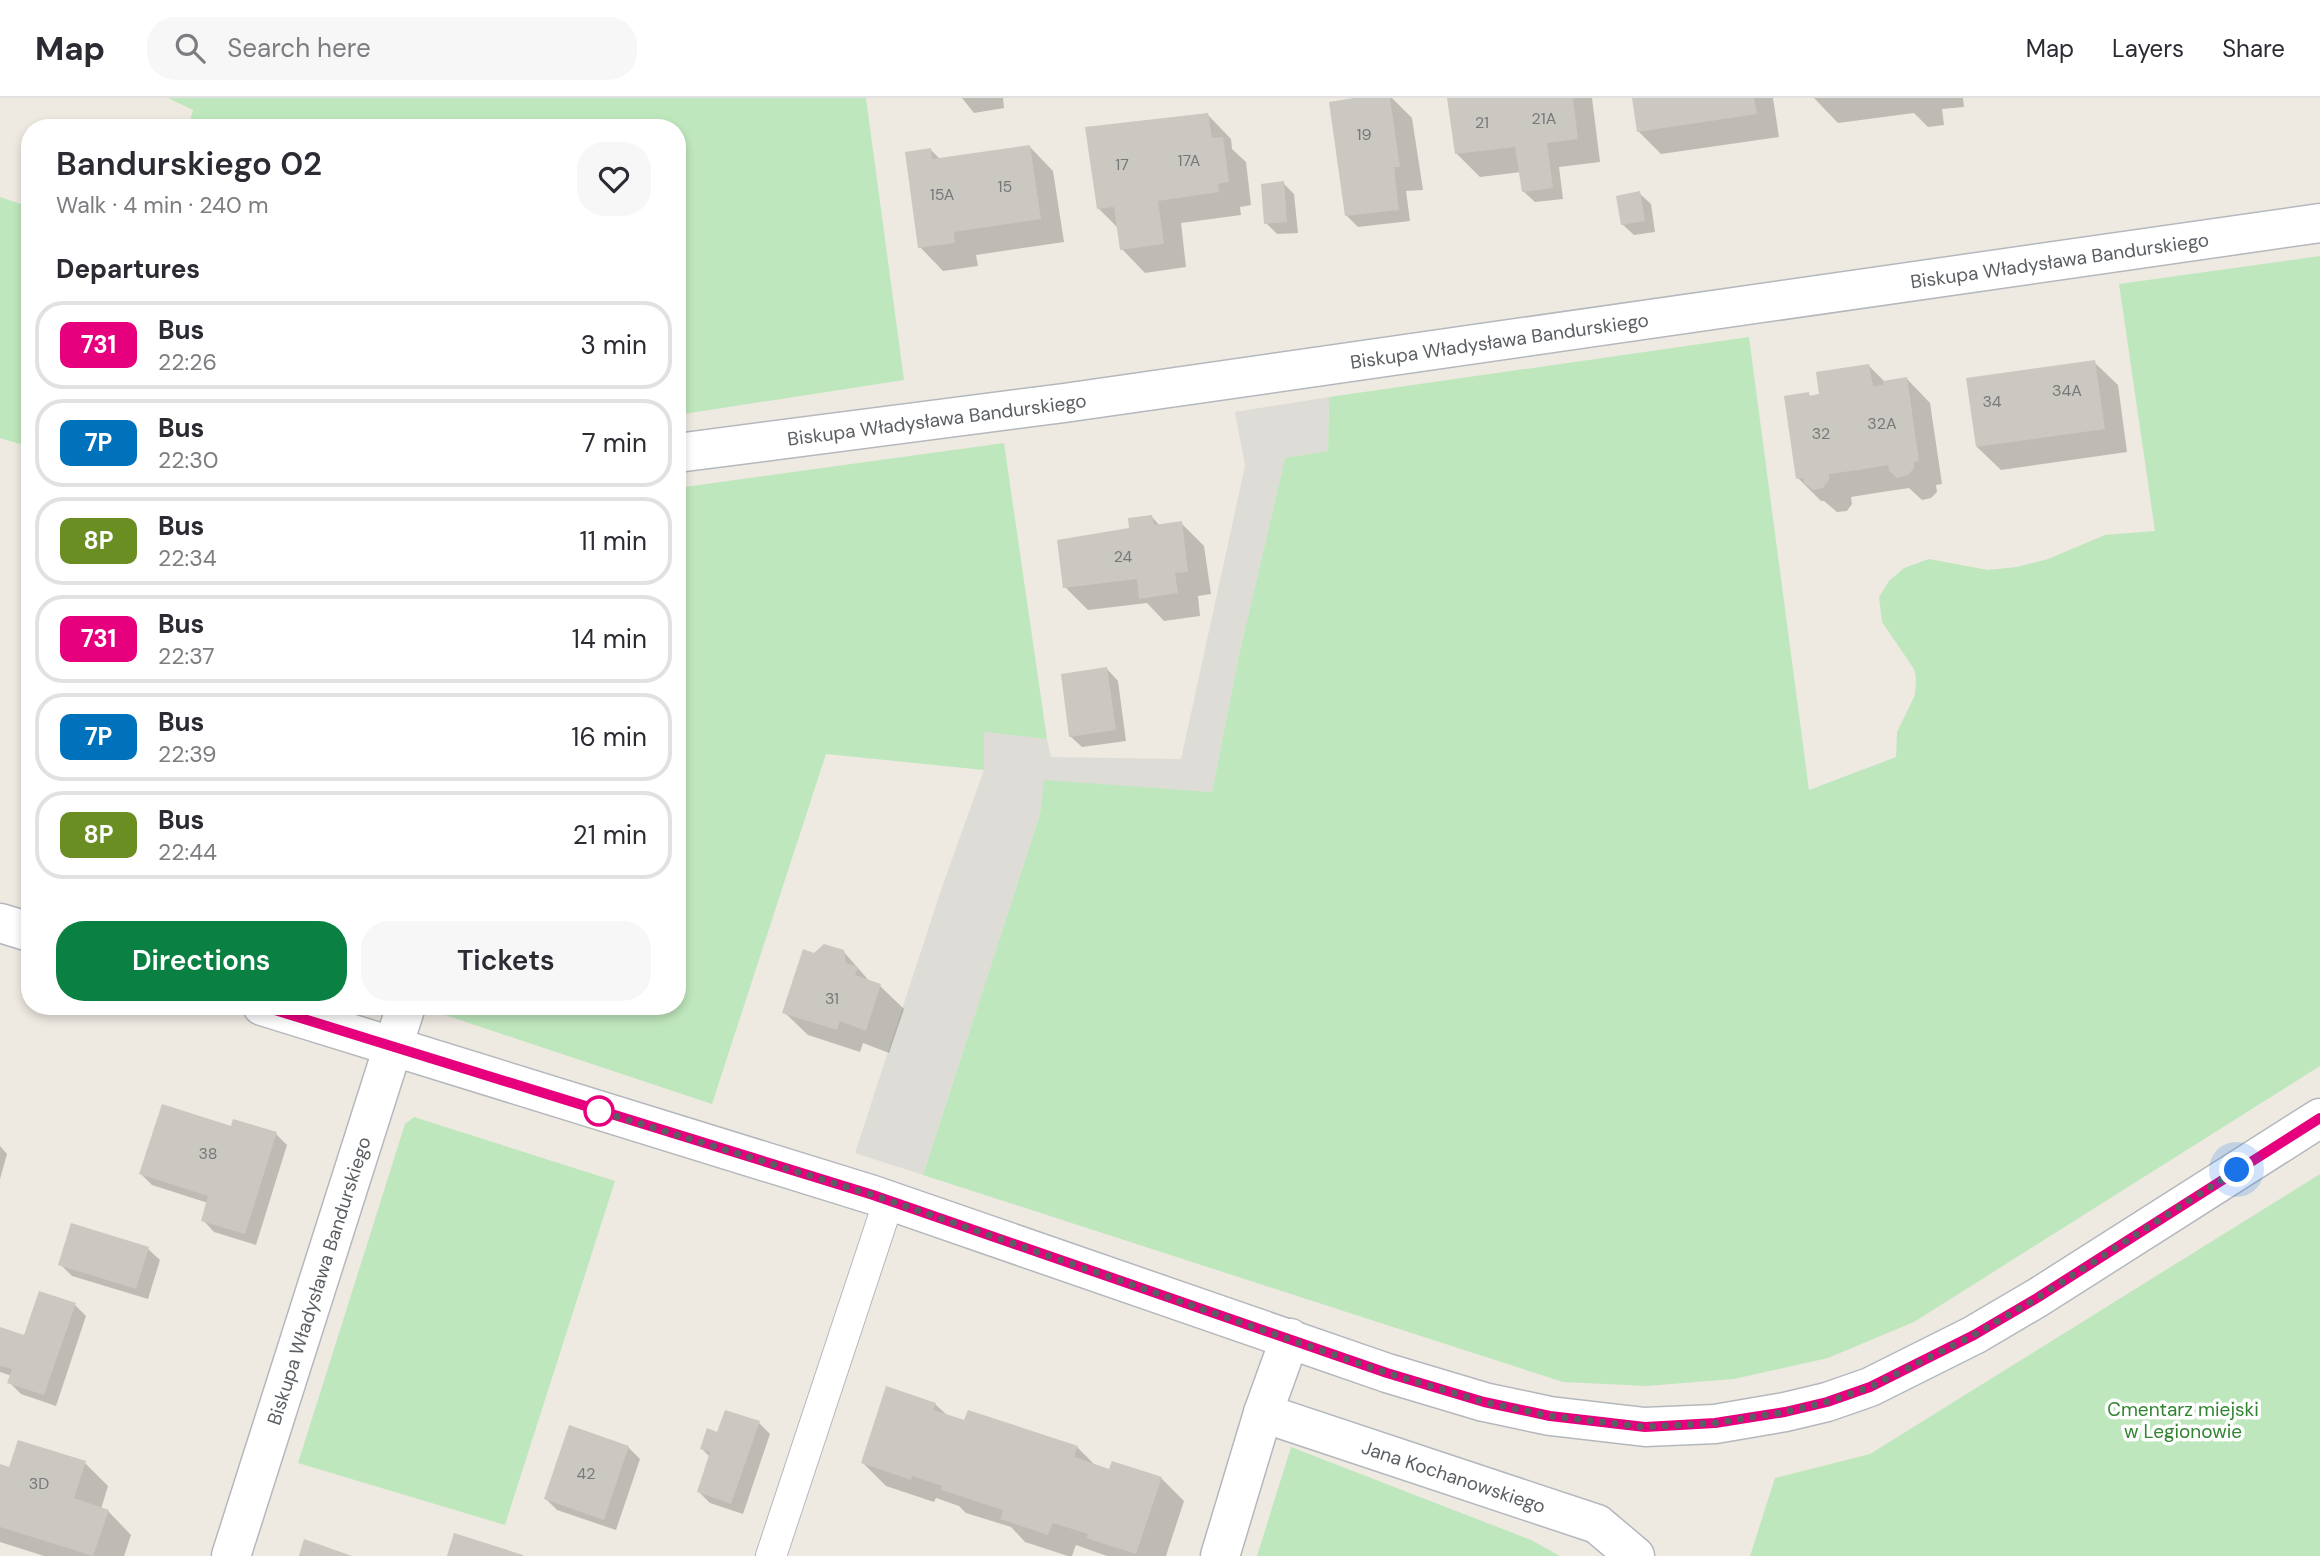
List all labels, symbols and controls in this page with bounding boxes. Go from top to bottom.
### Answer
search box [147,17,637,80]
text: Map [35,27,105,70]
icon: search [171,29,209,67]
text: Search here [227,31,371,65]
text: Map [2026,33,2074,64]
text: Layers [2112,33,2184,64]
text: Share [2222,33,2285,64]
house number: 21A [1532,108,1557,129]
house number: 21 [1475,112,1489,133]
house number: 19 [1356,124,1372,145]
text: Bandurskiego 02 [56,142,322,185]
button: heart [577,142,651,216]
house number: 17A [1178,150,1201,171]
house number: 17 [1115,154,1129,175]
house number: 15 [998,176,1012,197]
house number: 15A [930,184,955,205]
text: Walk · 4 min · 240 m [56,190,268,220]
street label: Biskupa Władysława Bandurskiego [1909,227,2211,294]
text: Departures [56,252,200,286]
street label: Biskupa Władysława Bandurskiego [1348,307,1650,374]
text: Bus [158,313,204,347]
text: 3 min [580,328,647,362]
text: 731 [81,329,116,360]
text: 22:26 [158,347,217,377]
house number: 34A [2052,380,2082,401]
street label: Biskupa Władysława Bandurskiego [786,387,1088,451]
house number: 34 [1982,391,2002,412]
text: Bus [158,411,204,445]
house number: 32A [1867,413,1897,434]
house number: 32 [1812,423,1830,444]
text: 7 min [582,426,647,460]
text: 7P [85,427,112,458]
text: 22:30 [158,445,218,475]
text: Bus [158,509,204,543]
text: 11 min [580,524,647,558]
text: 8P [84,525,113,556]
text: 22:34 [158,543,217,573]
house number: 24 [1114,546,1133,567]
text: Bus [158,607,204,641]
text: 14 min [572,622,647,656]
text: 731 [81,623,116,654]
text: 22:37 [158,641,215,671]
text: Bus [158,705,204,739]
text: 16 min [571,720,647,754]
text: 7P [85,721,112,752]
text: 22:39 [158,739,217,769]
text: Bus [158,803,204,837]
text: 21 min [573,818,647,852]
text: 8P [84,819,113,850]
text: 22:44 [158,837,217,867]
button: Directions [56,921,347,1001]
button: Tickets [361,921,651,1001]
house number: 31 [825,988,839,1009]
unlabelled marker [584,1096,614,1126]
street label: Biskupa Władysława Bandurskiego [261,1133,376,1428]
house number: 38 [198,1143,218,1164]
your location [2219,1152,2254,1187]
park label: Cmentarz miejski w Legionowie [2107,1397,2259,1444]
street label: Jana Kochanowskiego [1359,1434,1549,1519]
house number: 42 [577,1463,595,1484]
house number: 3D [29,1473,49,1494]

